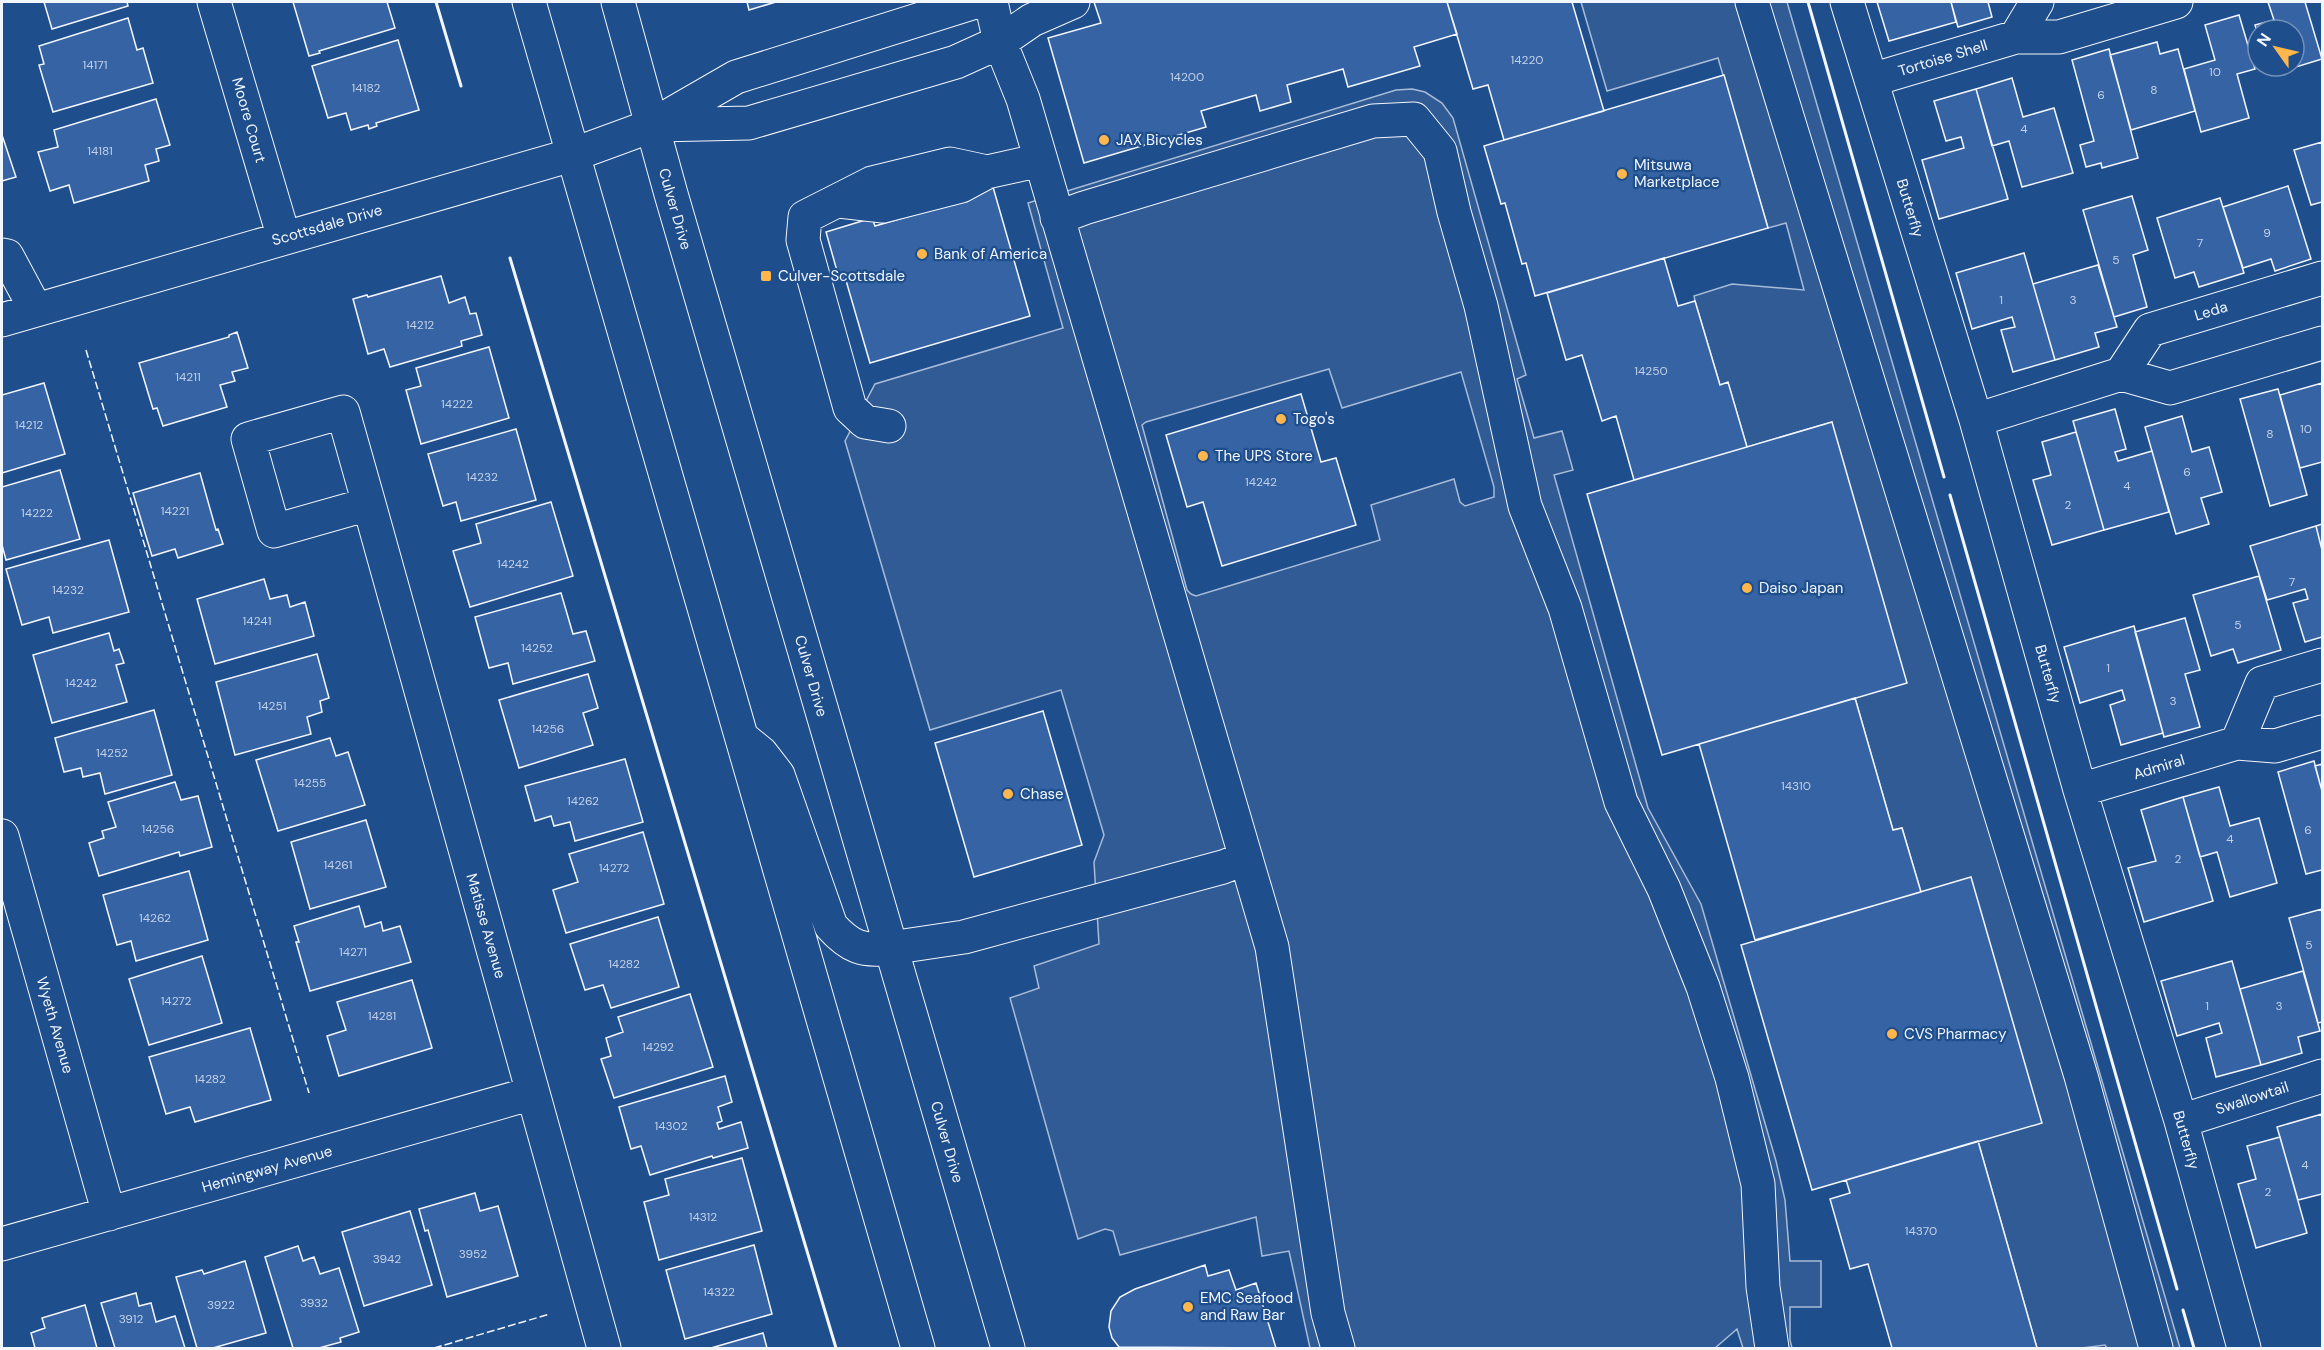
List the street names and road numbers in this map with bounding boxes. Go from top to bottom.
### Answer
street label: Tortoise Shell [1896,35,1990,81]
street label: Moore Court [227,75,271,165]
street label: Culver Drive [654,166,696,252]
street label: Butterfly [1892,176,1929,240]
street label: Scottsdale Drive [269,200,385,250]
street label: Leda [2192,297,2230,325]
street label: Culver Drive [790,633,832,719]
street label: Butterfly [2030,642,2066,706]
street label: Admiral [2131,750,2187,784]
street label: Matisse Avenue [461,871,511,981]
street label: Wyeth Avenue [32,974,78,1076]
street label: Swallowtail [2213,1077,2291,1119]
street label: Culver Drive [926,1099,968,1185]
street label: Butterfly [2168,1108,2204,1172]
street label: Hemingway Avenue [199,1141,335,1197]

